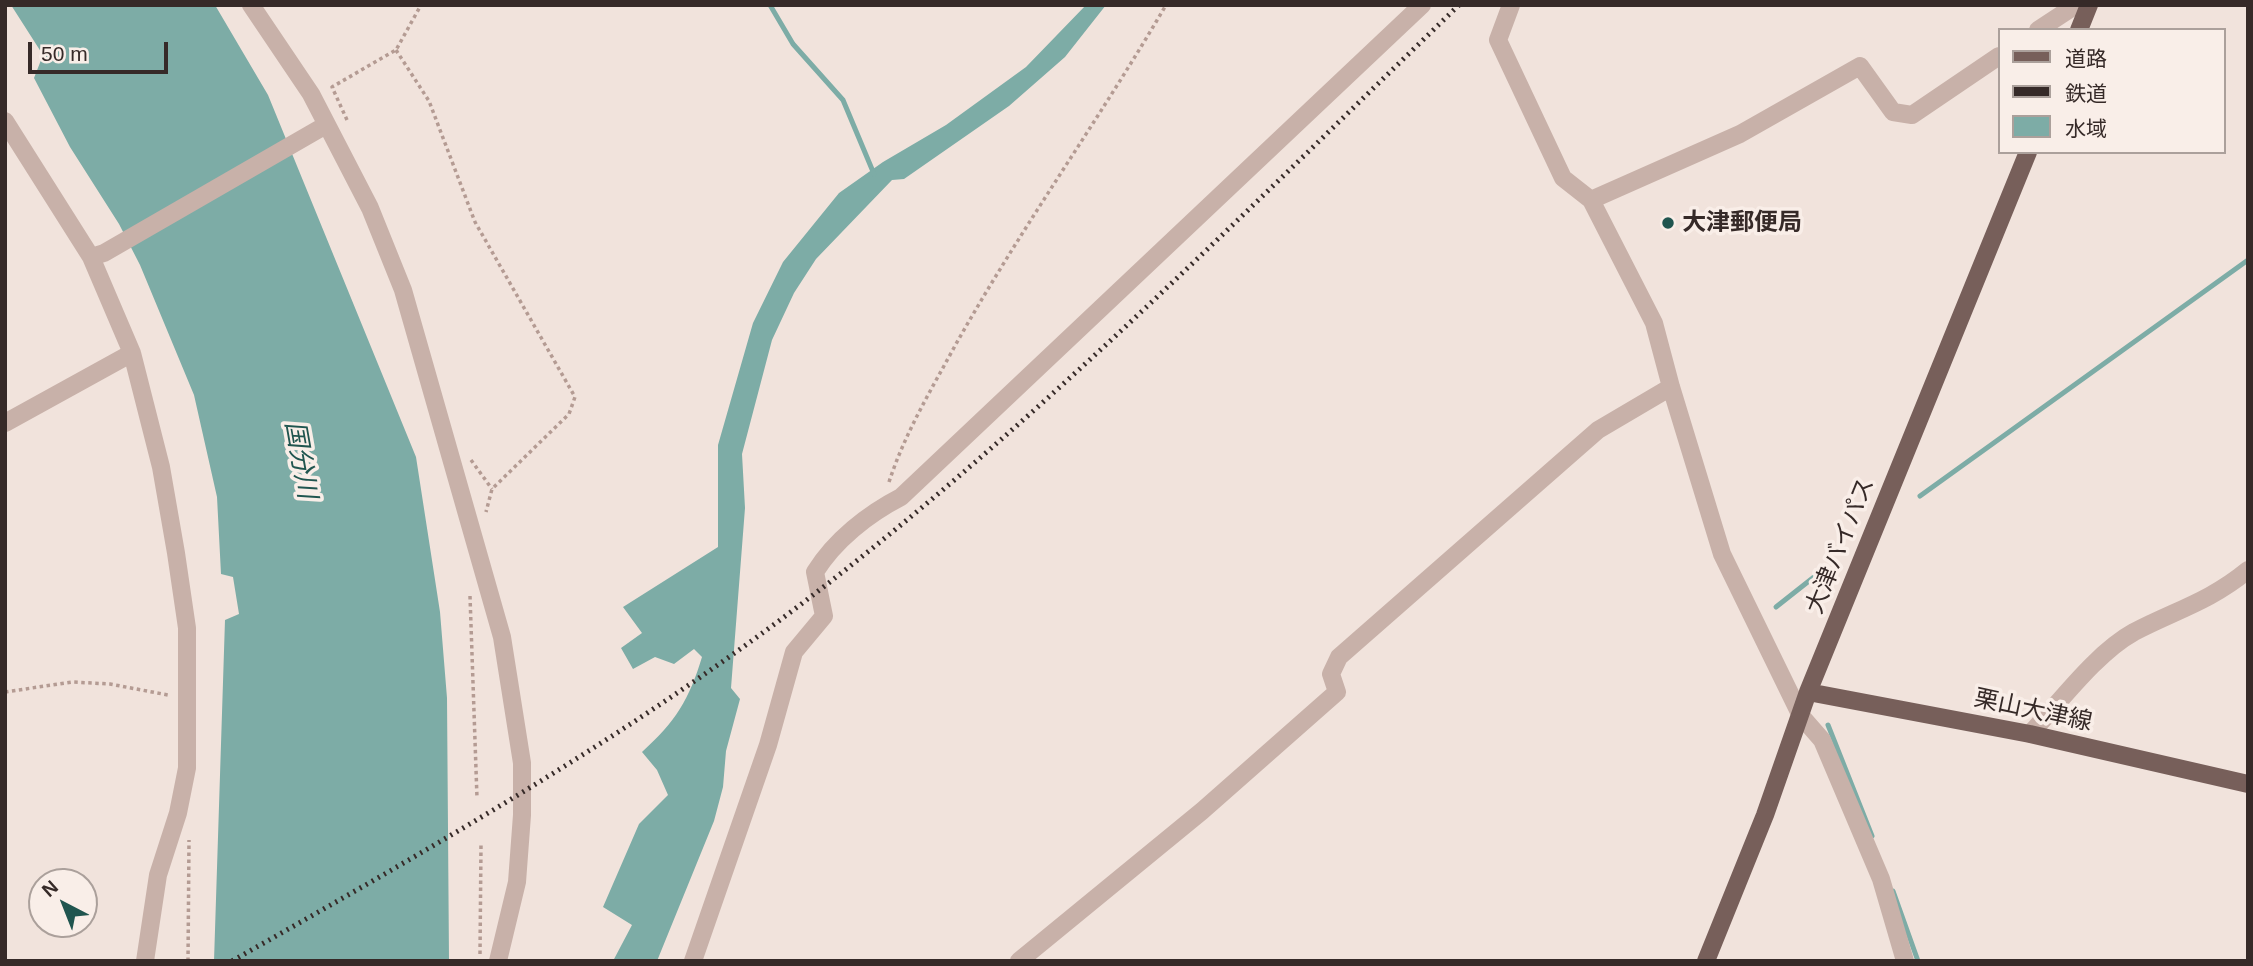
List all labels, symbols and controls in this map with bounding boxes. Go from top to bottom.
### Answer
scale bar [32,28,172,72]
legend [1997,28,2225,154]
text: 50 m [41,42,88,65]
text: 道路 [2065,47,2107,70]
text: 鉄道 [2065,82,2107,105]
text: 水域 [2065,117,2107,140]
place label: 大津郵便局 [1682,209,1802,237]
marker: 大津郵便局 [1660,215,1676,231]
water label: 国分川 [278,419,322,501]
street label: 大津バイパス [1801,474,1881,618]
street label: 栗山大津線 [1971,684,2095,738]
north arrow [28,868,98,938]
text: N [38,876,62,901]

